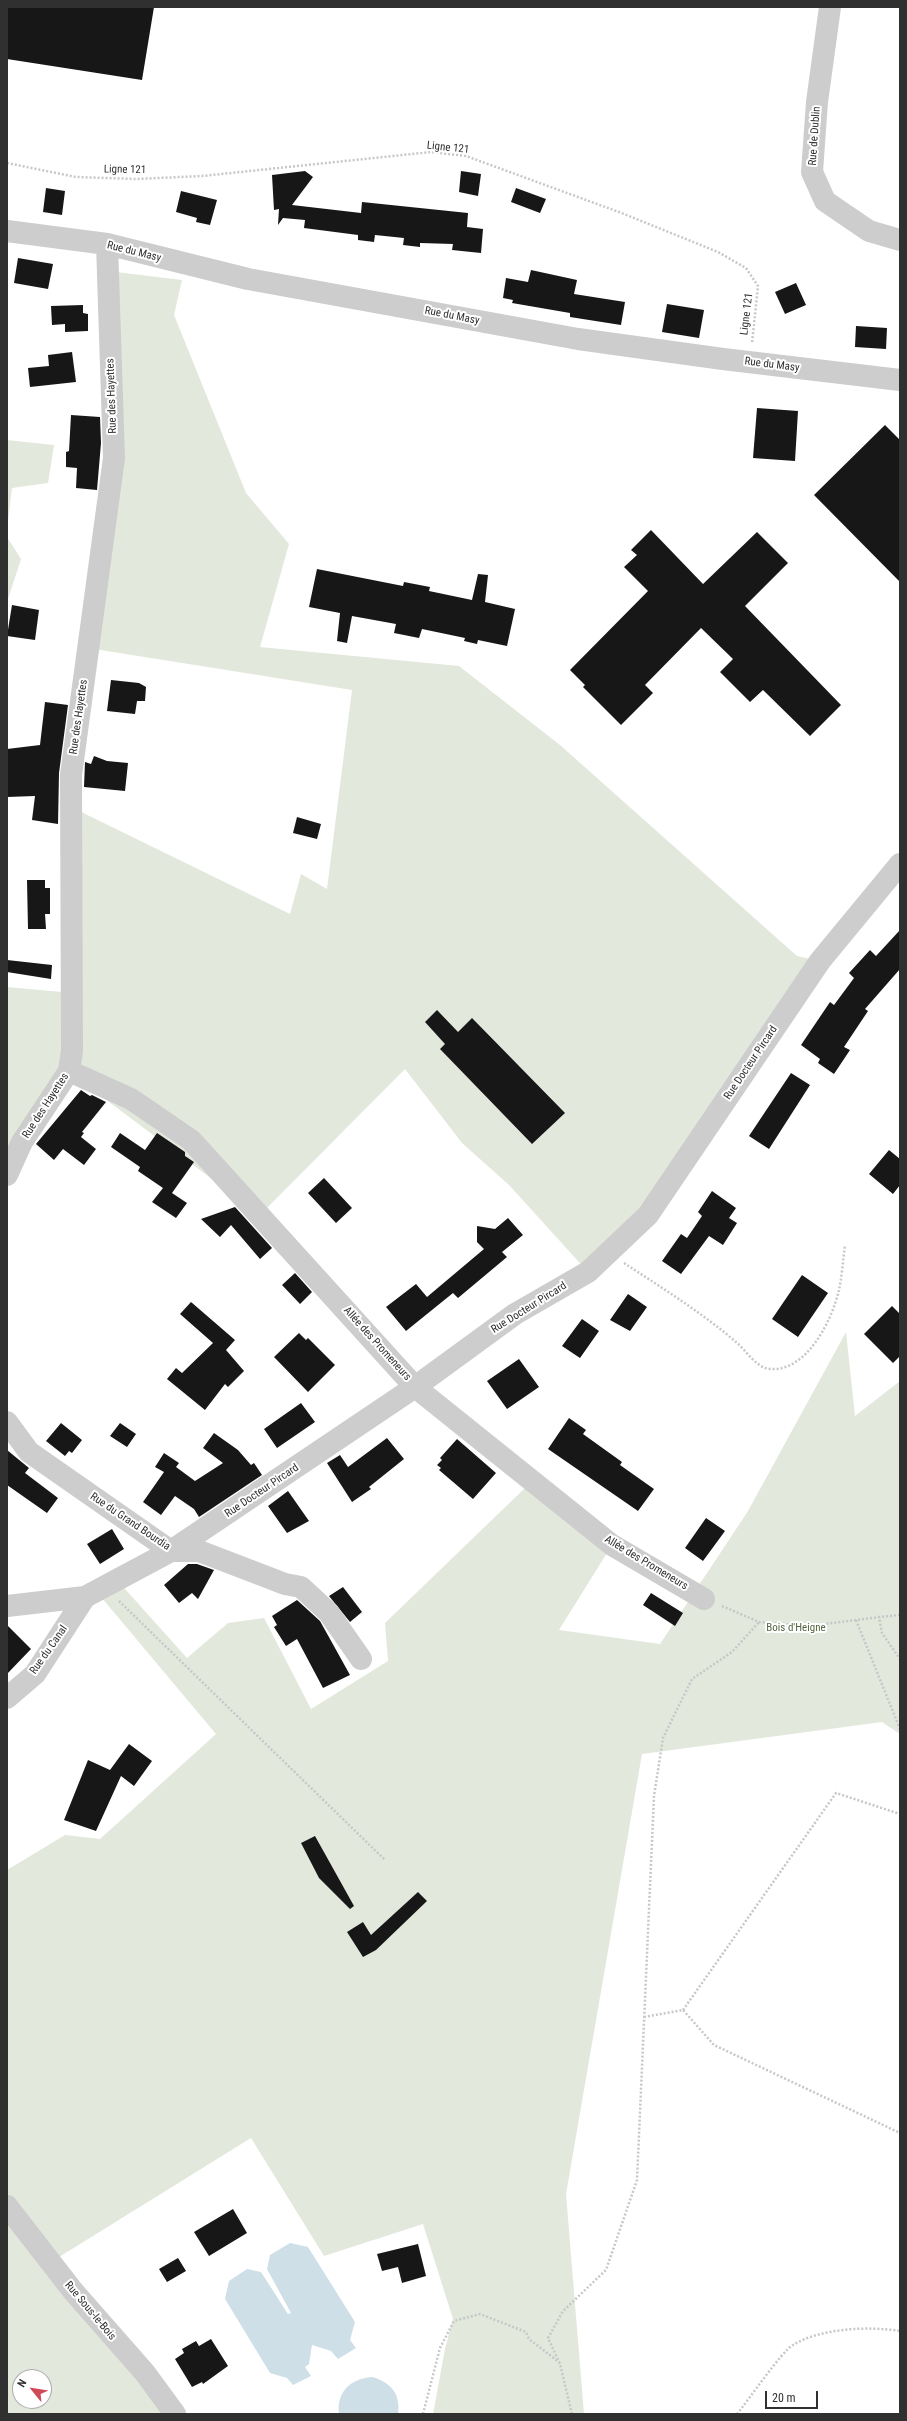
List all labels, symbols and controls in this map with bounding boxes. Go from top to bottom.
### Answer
street label: Rue de Dublin [806,106,824,166]
street label: Ligne 121 [426,139,470,157]
street label: Ligne 121 [104,163,146,177]
street label: Rue du Masy [106,239,162,265]
street label: Ligne 121 [738,292,756,336]
street label: Rue du Masy [424,304,480,328]
street label: Rue du Masy [744,355,800,375]
street label: Rue des Hayettes [104,358,120,434]
street label: Rue des Hayettes [67,679,91,755]
street label: Rue Docteur Pircard [721,1024,781,1102]
street label: Rue des Hayettes [20,1071,72,1141]
street label: Rue Docteur Pircard [489,1280,569,1336]
street label: Allée des Promeneurs [340,1304,414,1384]
street label: Rue Docteur Pircard [223,1461,301,1521]
street label: Rue du Grand Bourdia [87,1490,173,1554]
street label: Allée des Promeneurs [602,1533,690,1593]
park label: Bois d'Heigne [766,1621,826,1635]
street label: Rue du Canal [27,1623,71,1677]
street label: Rue Sous-le-Bois [62,2279,118,2343]
north arrow [12,2369,52,2409]
text: N [15,2377,29,2389]
scale bar [767,2383,820,2409]
text: 20 m [772,2391,796,2405]

